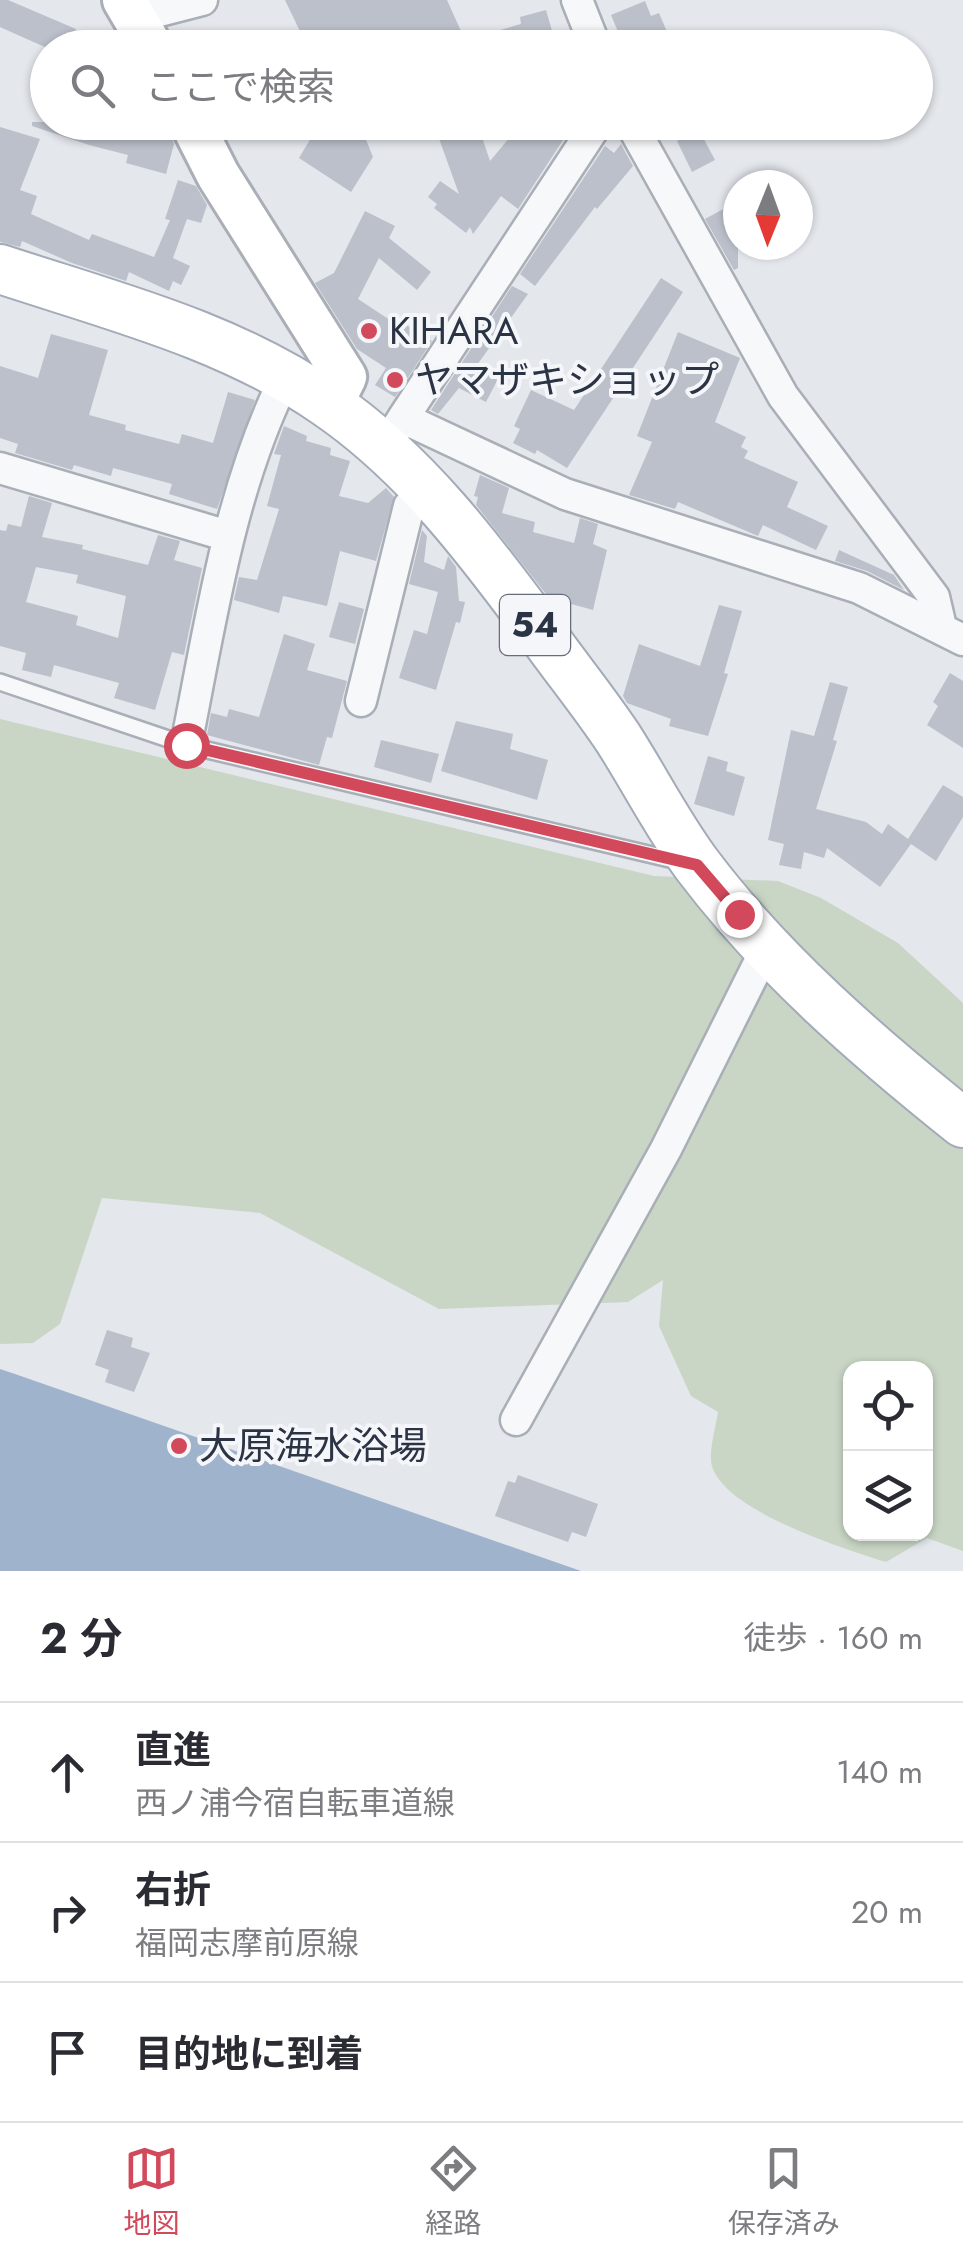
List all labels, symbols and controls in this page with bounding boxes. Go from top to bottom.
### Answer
search box [30,30,933,140]
icon: search [65,58,120,113]
text: ここで検索 [145,59,335,114]
north arrow [723,170,813,260]
place label: KIHARA [389,303,518,358]
marker: KIHARA [358,320,380,342]
place label: ヤマザキショップ [415,352,719,407]
marker: ヤマザキショップ [384,369,406,391]
road number: 54 [500,595,570,655]
route start [164,723,210,769]
route end [717,892,763,938]
map controls [843,1361,933,1541]
button: locate [843,1361,933,1451]
place label: 大原海水浴場 [199,1418,427,1473]
marker: 大原海水浴場 [168,1435,190,1457]
button: layers [843,1451,933,1541]
text: 2 分 [40,1608,122,1669]
text: 徒歩 · 160 m [744,1615,923,1661]
text: 直進 [135,1722,211,1777]
icon: ahead [40,1745,95,1800]
text: 140 m [836,1749,923,1795]
text: 西ノ浦今宿自転車道線 [135,1780,455,1826]
text: 右折 [135,1862,211,1917]
icon: right [40,1885,95,1940]
text: 20 m [851,1889,923,1935]
text: 福岡志摩前原線 [135,1920,359,1966]
icon: arrive [40,2025,95,2080]
text: 目的地に到着 [135,2026,363,2081]
tab: 地図 [123,2141,179,2244]
tab: 経路 [425,2141,482,2244]
tab: 保存済み [728,2141,840,2244]

